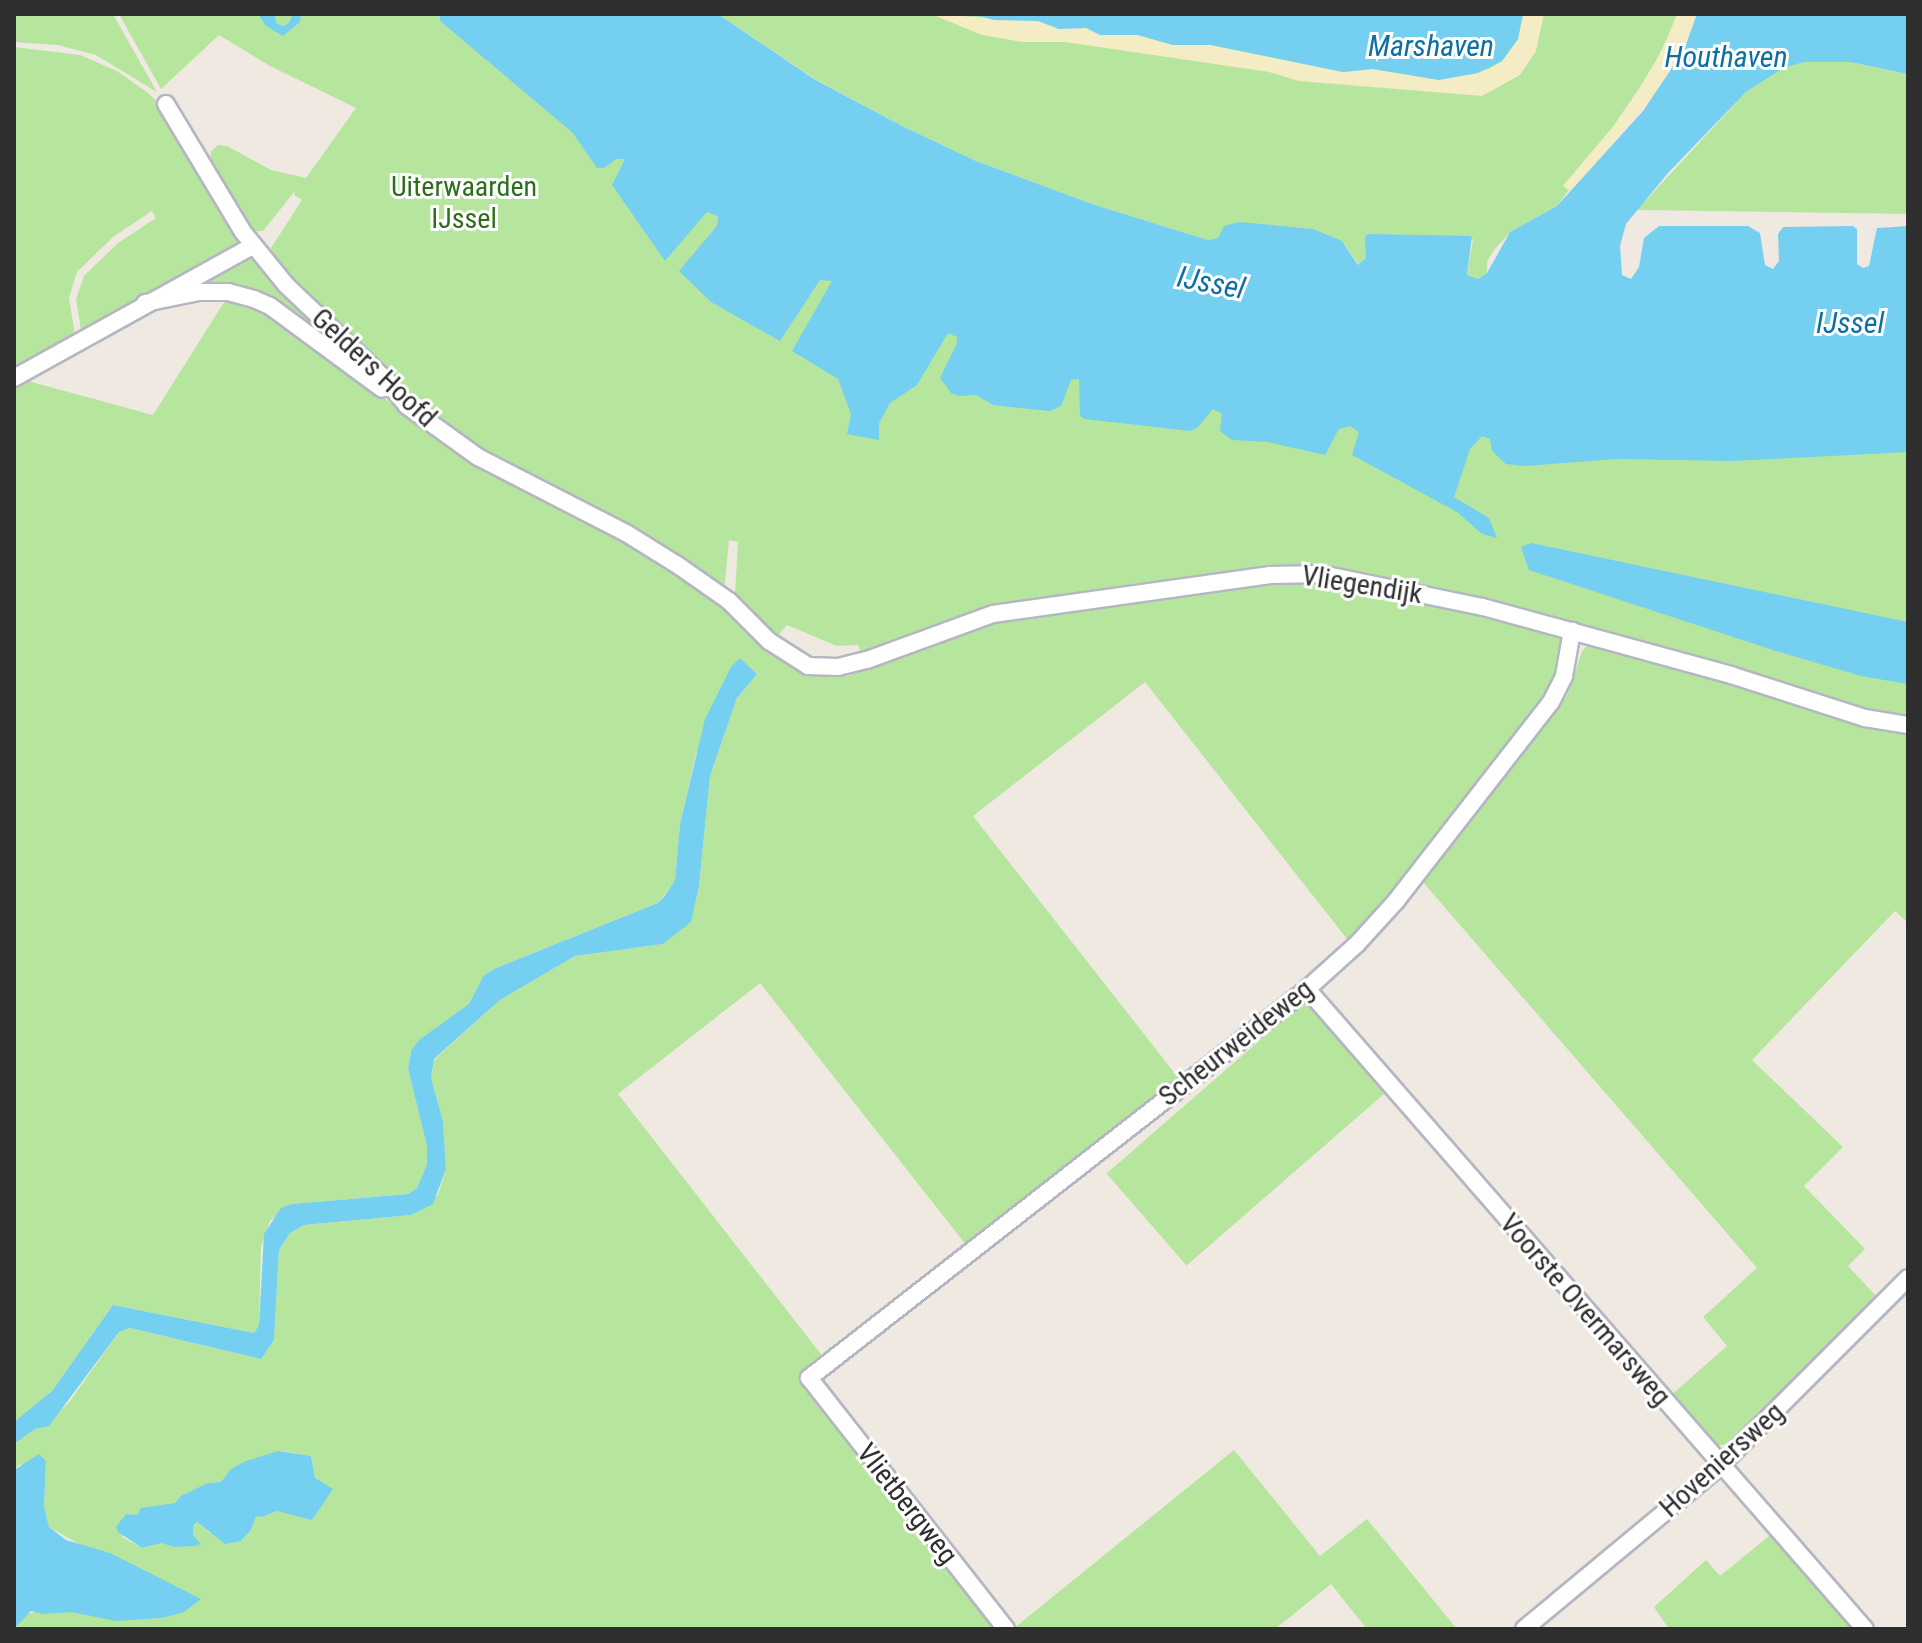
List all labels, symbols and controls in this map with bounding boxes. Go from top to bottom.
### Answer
water label: Marshaven [1368,28,1494,64]
water label: Houthaven [1664,39,1788,75]
park label: Uiterwaarden IJssel [391,170,537,236]
water label: IJssel [1174,259,1248,307]
street label: Gelders Hoofd [304,302,444,434]
water label: IJssel [1816,305,1884,341]
street label: Vliegendijk [1299,559,1425,611]
street label: Scheurweideweg [1152,972,1320,1114]
street label: Voorste Overmarsweg [1492,1207,1678,1413]
street label: Hoveniersweg [1653,1395,1791,1525]
street label: Vlietbergweg [849,1437,965,1571]

